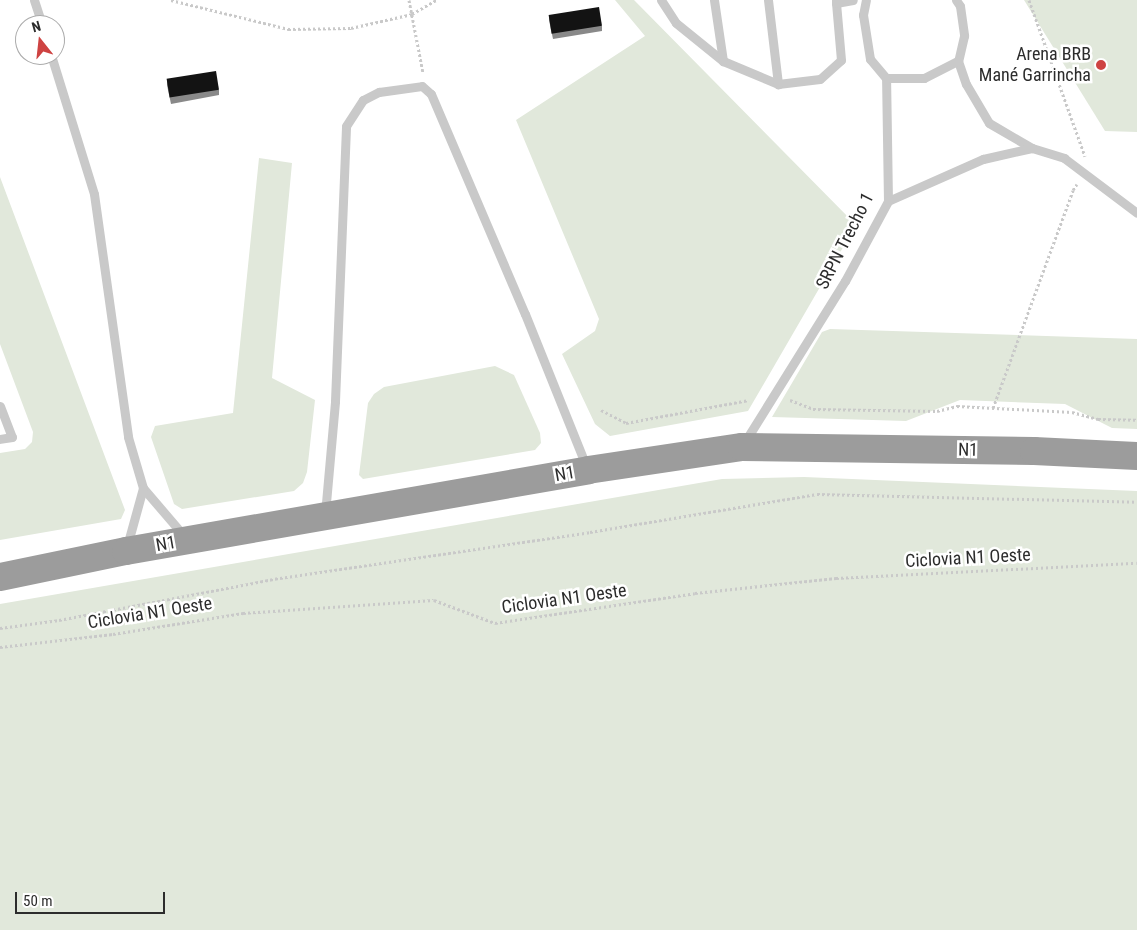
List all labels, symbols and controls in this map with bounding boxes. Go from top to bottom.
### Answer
north arrow [15,15,65,65]
text: N [30,18,42,35]
place label: Arena BRB Mané Garrincha [979,44,1091,86]
marker: Arena BRB Mané Garrincha [1095,59,1107,71]
street label: SRPN Trecho 1 [811,189,879,293]
street label: N1 [958,439,978,461]
street label: N1 [553,462,577,486]
street label: N1 [154,532,178,556]
street label: Ciclovia N1 Oeste [905,544,1031,572]
street label: Ciclovia N1 Oeste [500,580,628,618]
street label: Ciclovia N1 Oeste [86,593,214,633]
scale bar [18,882,168,914]
text: 50 m [23,892,53,910]

